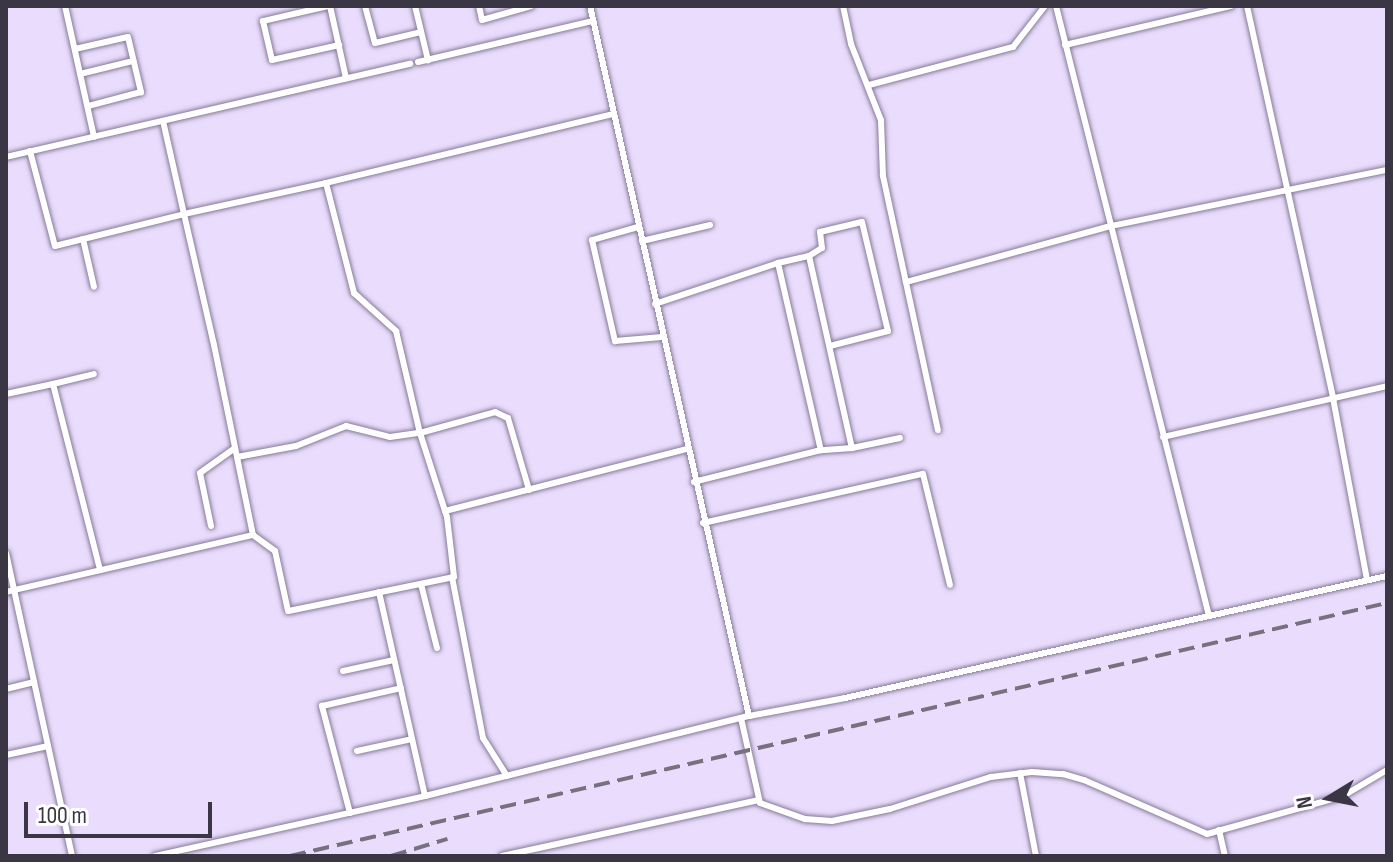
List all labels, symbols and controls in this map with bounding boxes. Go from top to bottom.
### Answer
north arrow [1289,758,1369,838]
scale bar [28,786,216,836]
text: N [1291,794,1319,810]
text: 100 m [38,801,87,830]

